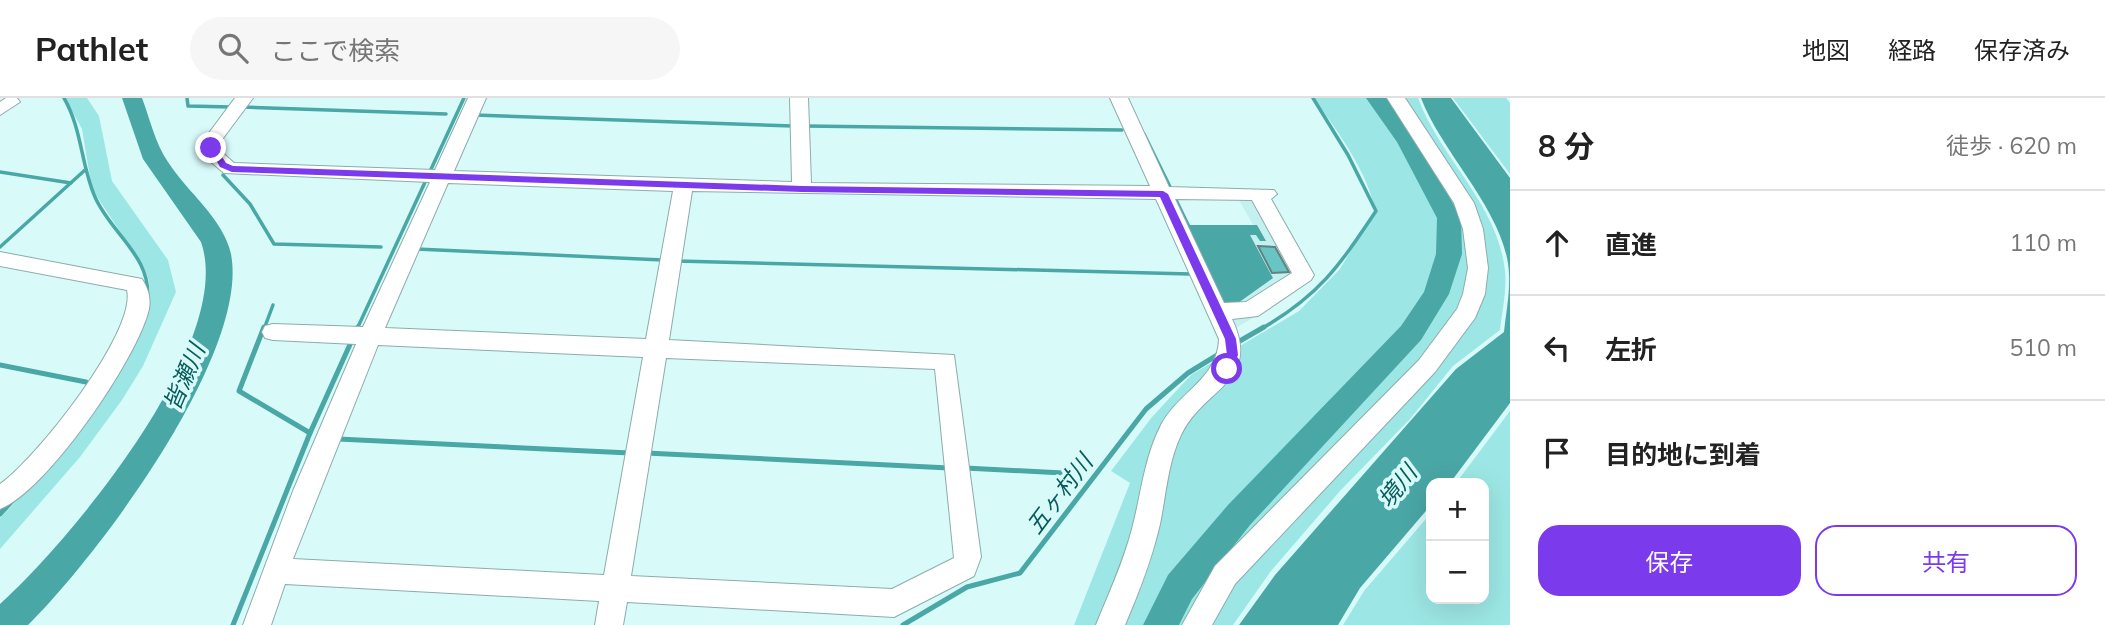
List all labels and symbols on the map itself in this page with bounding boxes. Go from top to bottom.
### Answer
route end [195,132,226,163]
water label: 皆瀬川 [157,337,212,414]
route start [1211,353,1242,384]
water label: 五ヶ村川 [1020,446,1100,539]
water label: 境川 [1371,457,1425,513]

